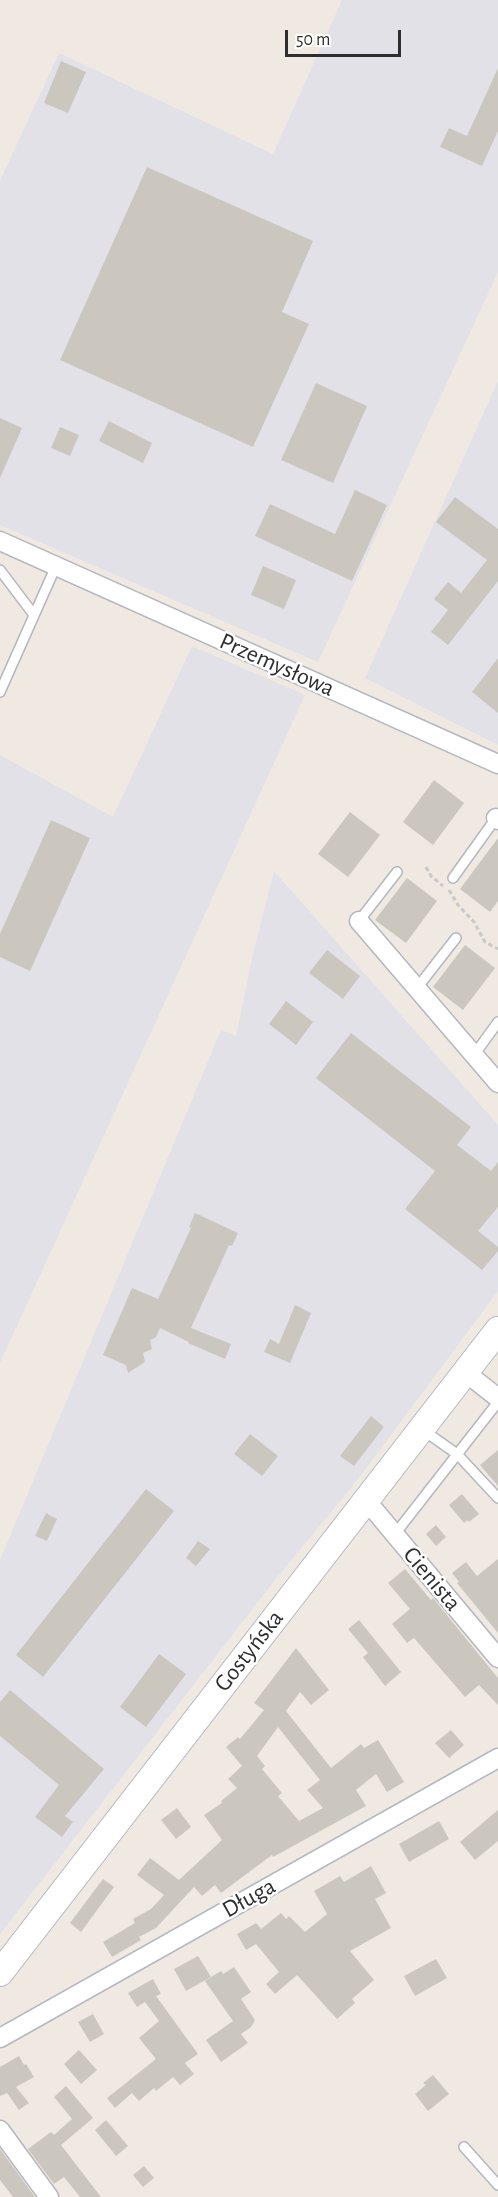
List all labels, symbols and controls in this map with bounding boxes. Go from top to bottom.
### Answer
scale bar [288,18,404,56]
text: 50 m [296,31,330,49]
street label: Przemysłowa [215,627,339,703]
street label: Cienista [397,1541,467,1617]
street label: Gostyńska [208,1605,290,1697]
street label: Długa [217,1872,281,1924]

